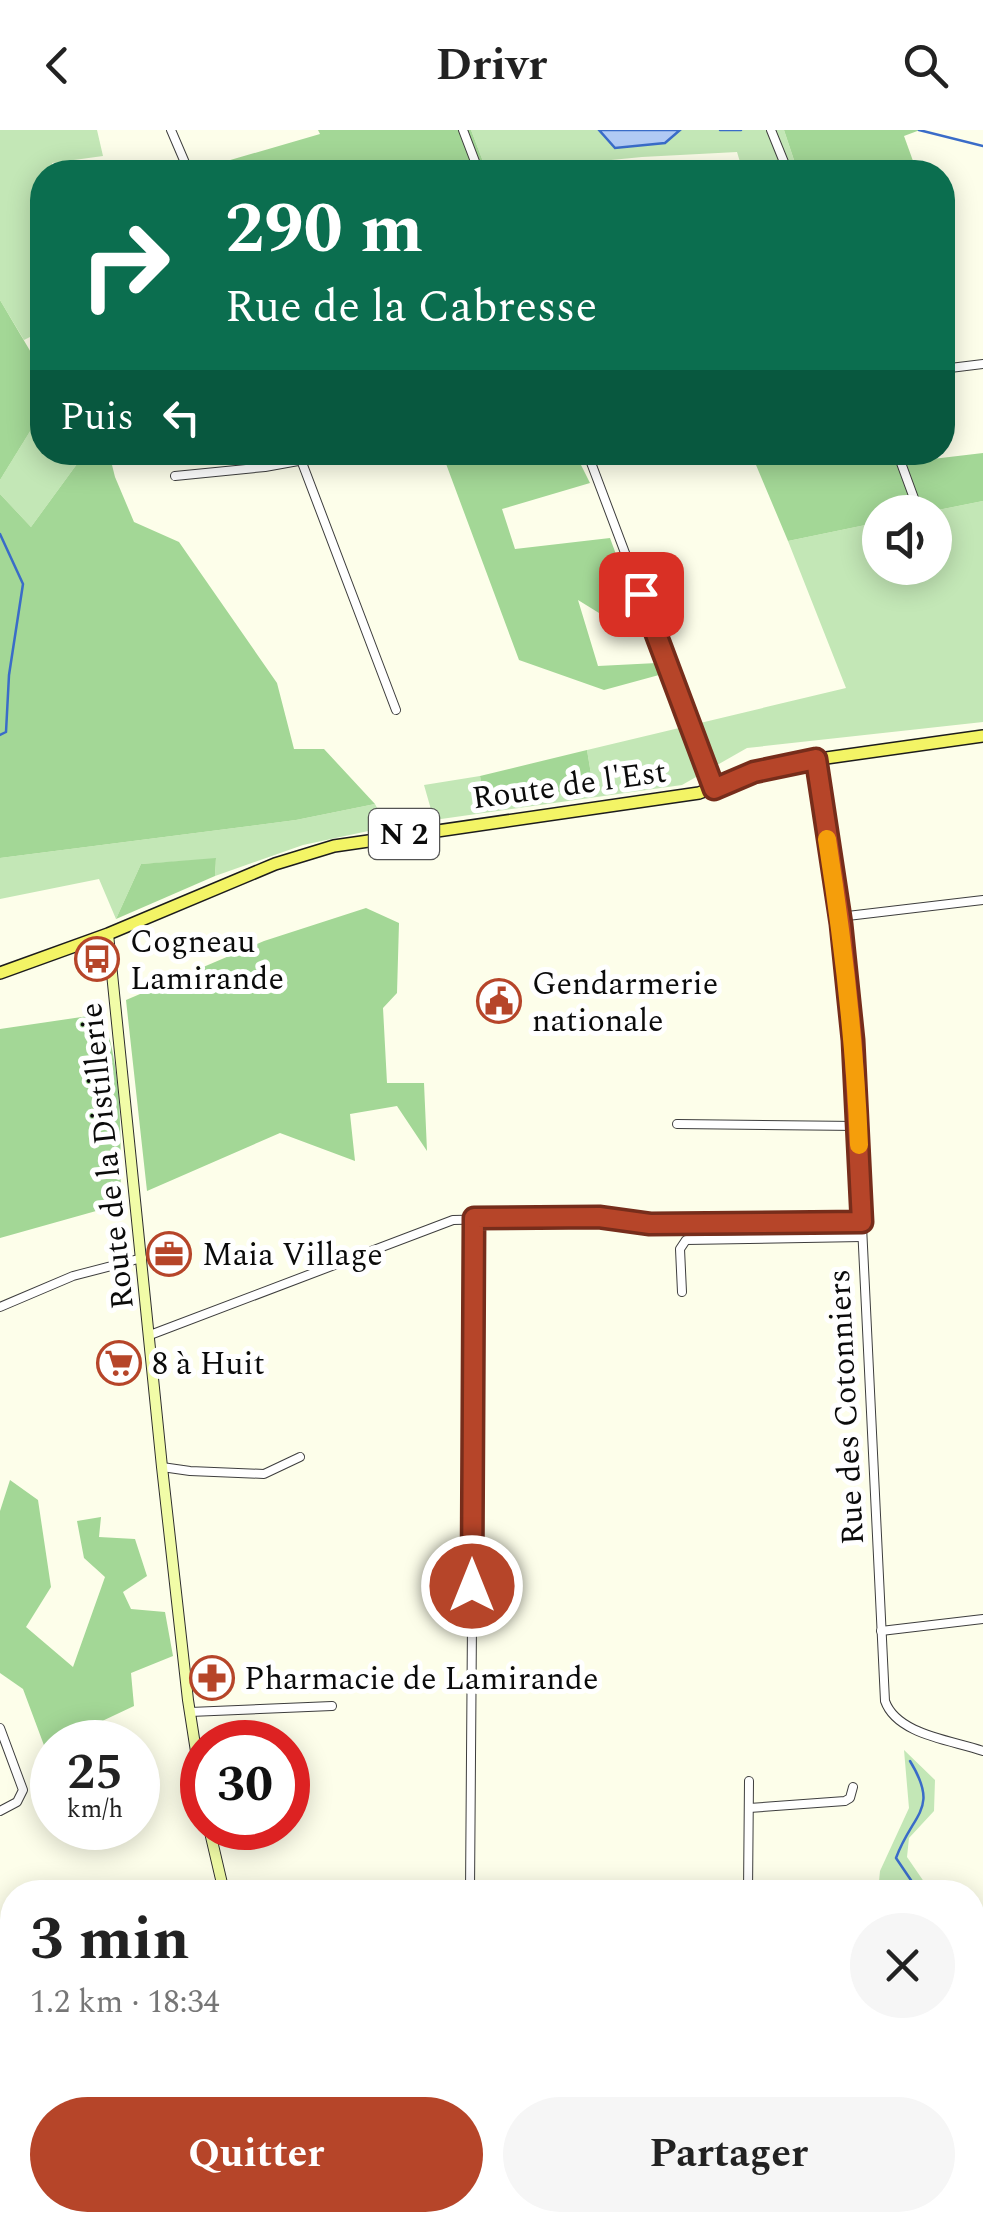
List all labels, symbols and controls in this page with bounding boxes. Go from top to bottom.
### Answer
text: Drivr [436,31,547,100]
icon: back [30,38,85,93]
icon: search [898,38,953,93]
text: 290 m [225,177,423,283]
icon: right [60,200,190,330]
text: Rue de la Cabresse [225,273,597,342]
text: Puis [60,389,134,447]
icon: left [154,390,209,445]
map controls [862,495,952,585]
button: sound [862,495,952,585]
pin [599,552,684,637]
icon: arrive [614,567,669,622]
street label: Route de l'Est [469,748,670,823]
road number: N 2 [369,809,439,859]
place label: Cogneau Lamirande [130,918,284,1004]
bus stop icon: Cogneau Lamirande [74,936,120,982]
place label: Gendarmerie nationale [532,960,718,1046]
public building icon: Gendarmerie nationale [476,978,522,1024]
street label: Route de la Distillerie [67,1000,148,1311]
office icon: Maia Village [146,1231,192,1277]
place label: Maia Village [202,1231,383,1280]
street label: Rue des Cotonniers [815,1268,878,1546]
supermarket icon: 8 à Huit [96,1340,142,1386]
place label: 8 à Huit [152,1340,265,1389]
position arrow [420,1534,524,1638]
pharmacy icon: Pharmacie de Lamirande [189,1655,235,1701]
place label: Pharmacie de Lamirande [244,1655,598,1704]
speed limit sign: 30 [180,1720,310,1850]
text: 25 [67,1735,123,1811]
text: km/h [67,1791,123,1829]
text: 3 min [30,1894,190,1986]
button: close [850,1913,955,2018]
text: 1.2 km · 18:34 [30,1978,219,2027]
button: Quitter [30,2097,483,2212]
button: Partager [503,2097,955,2212]

